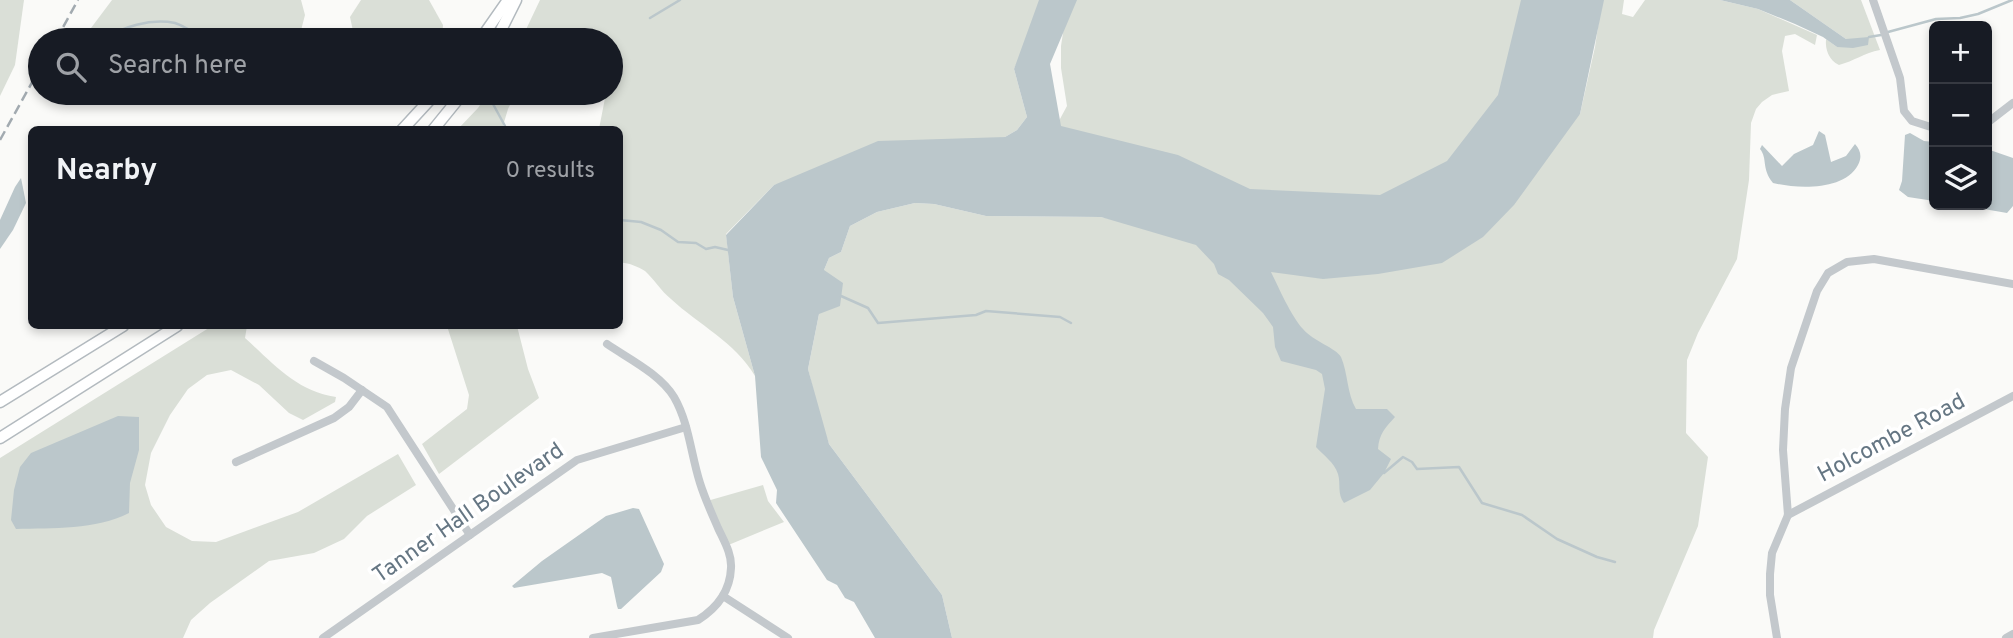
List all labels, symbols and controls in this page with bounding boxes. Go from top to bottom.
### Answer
map controls [1929,21,1992,210]
button: + [1929,21,1992,84]
search box [28,28,623,105]
icon: search [52,48,90,86]
text: Search here [108,50,247,83]
button: − [1929,84,1992,147]
button: layers [1929,147,1992,210]
text: Nearby [56,153,157,190]
text: 0 results [506,157,595,186]
street label: Holcombe Road [1813,388,1971,490]
street label: Tanner Hall Boulevard [368,437,570,591]

